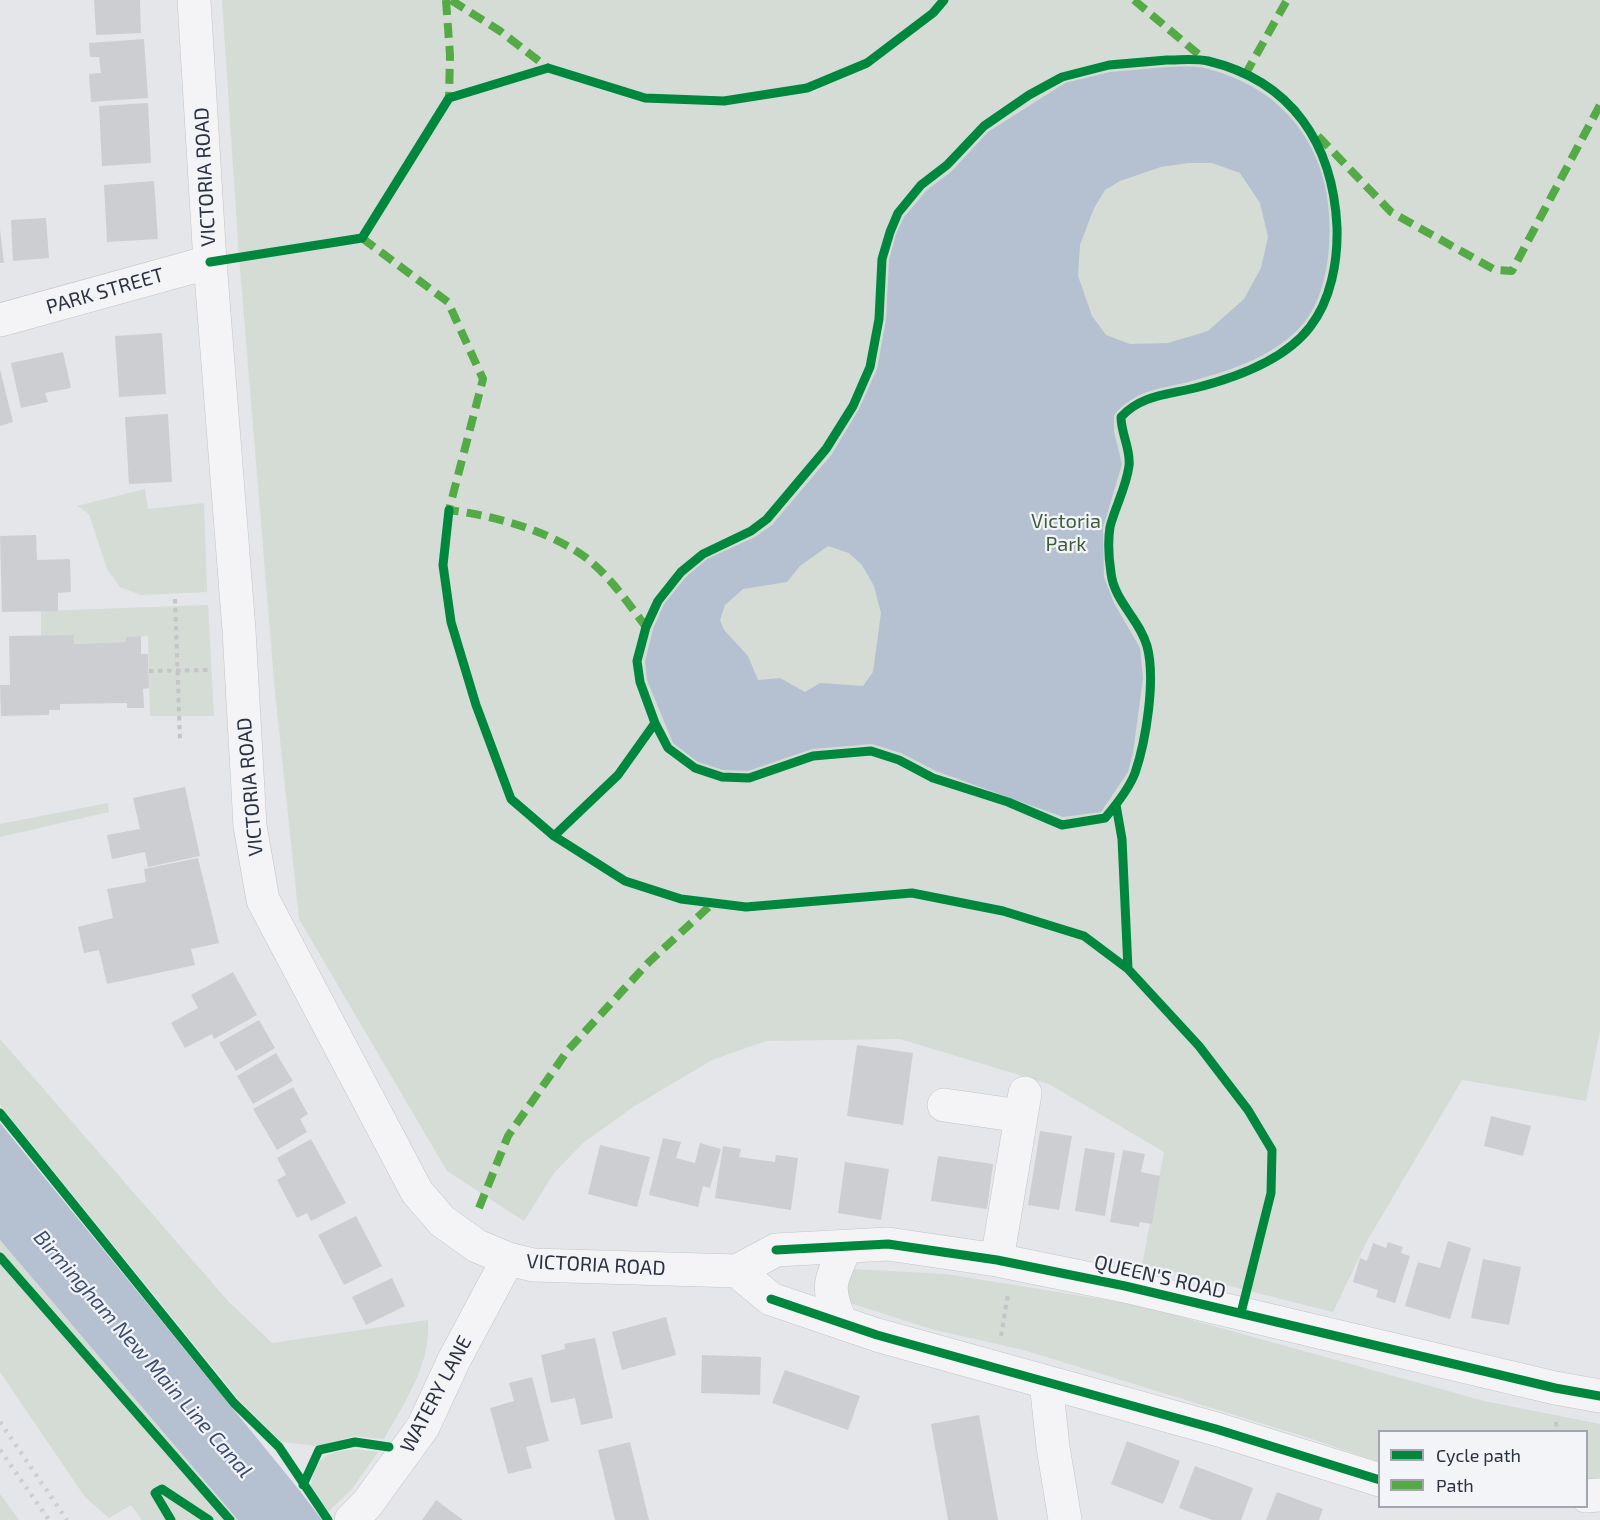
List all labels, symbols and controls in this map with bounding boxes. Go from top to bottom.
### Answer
street label: VICTORIA ROAD [189,107,221,247]
street label: PARK STREET [43,263,167,319]
park label: Victoria Park [1031,509,1101,556]
street label: VICTORIA ROAD [232,717,268,857]
water label: Birmingham New Main Line Canal [28,1225,258,1483]
street label: VICTORIA ROAD [526,1249,666,1281]
street label: QUEEN'S ROAD [1092,1250,1228,1304]
street label: WATERY LANE [395,1332,477,1456]
legend [1378,1430,1588,1508]
text: Cycle path [1436,1444,1521,1466]
text: Path [1436,1474,1474,1496]

